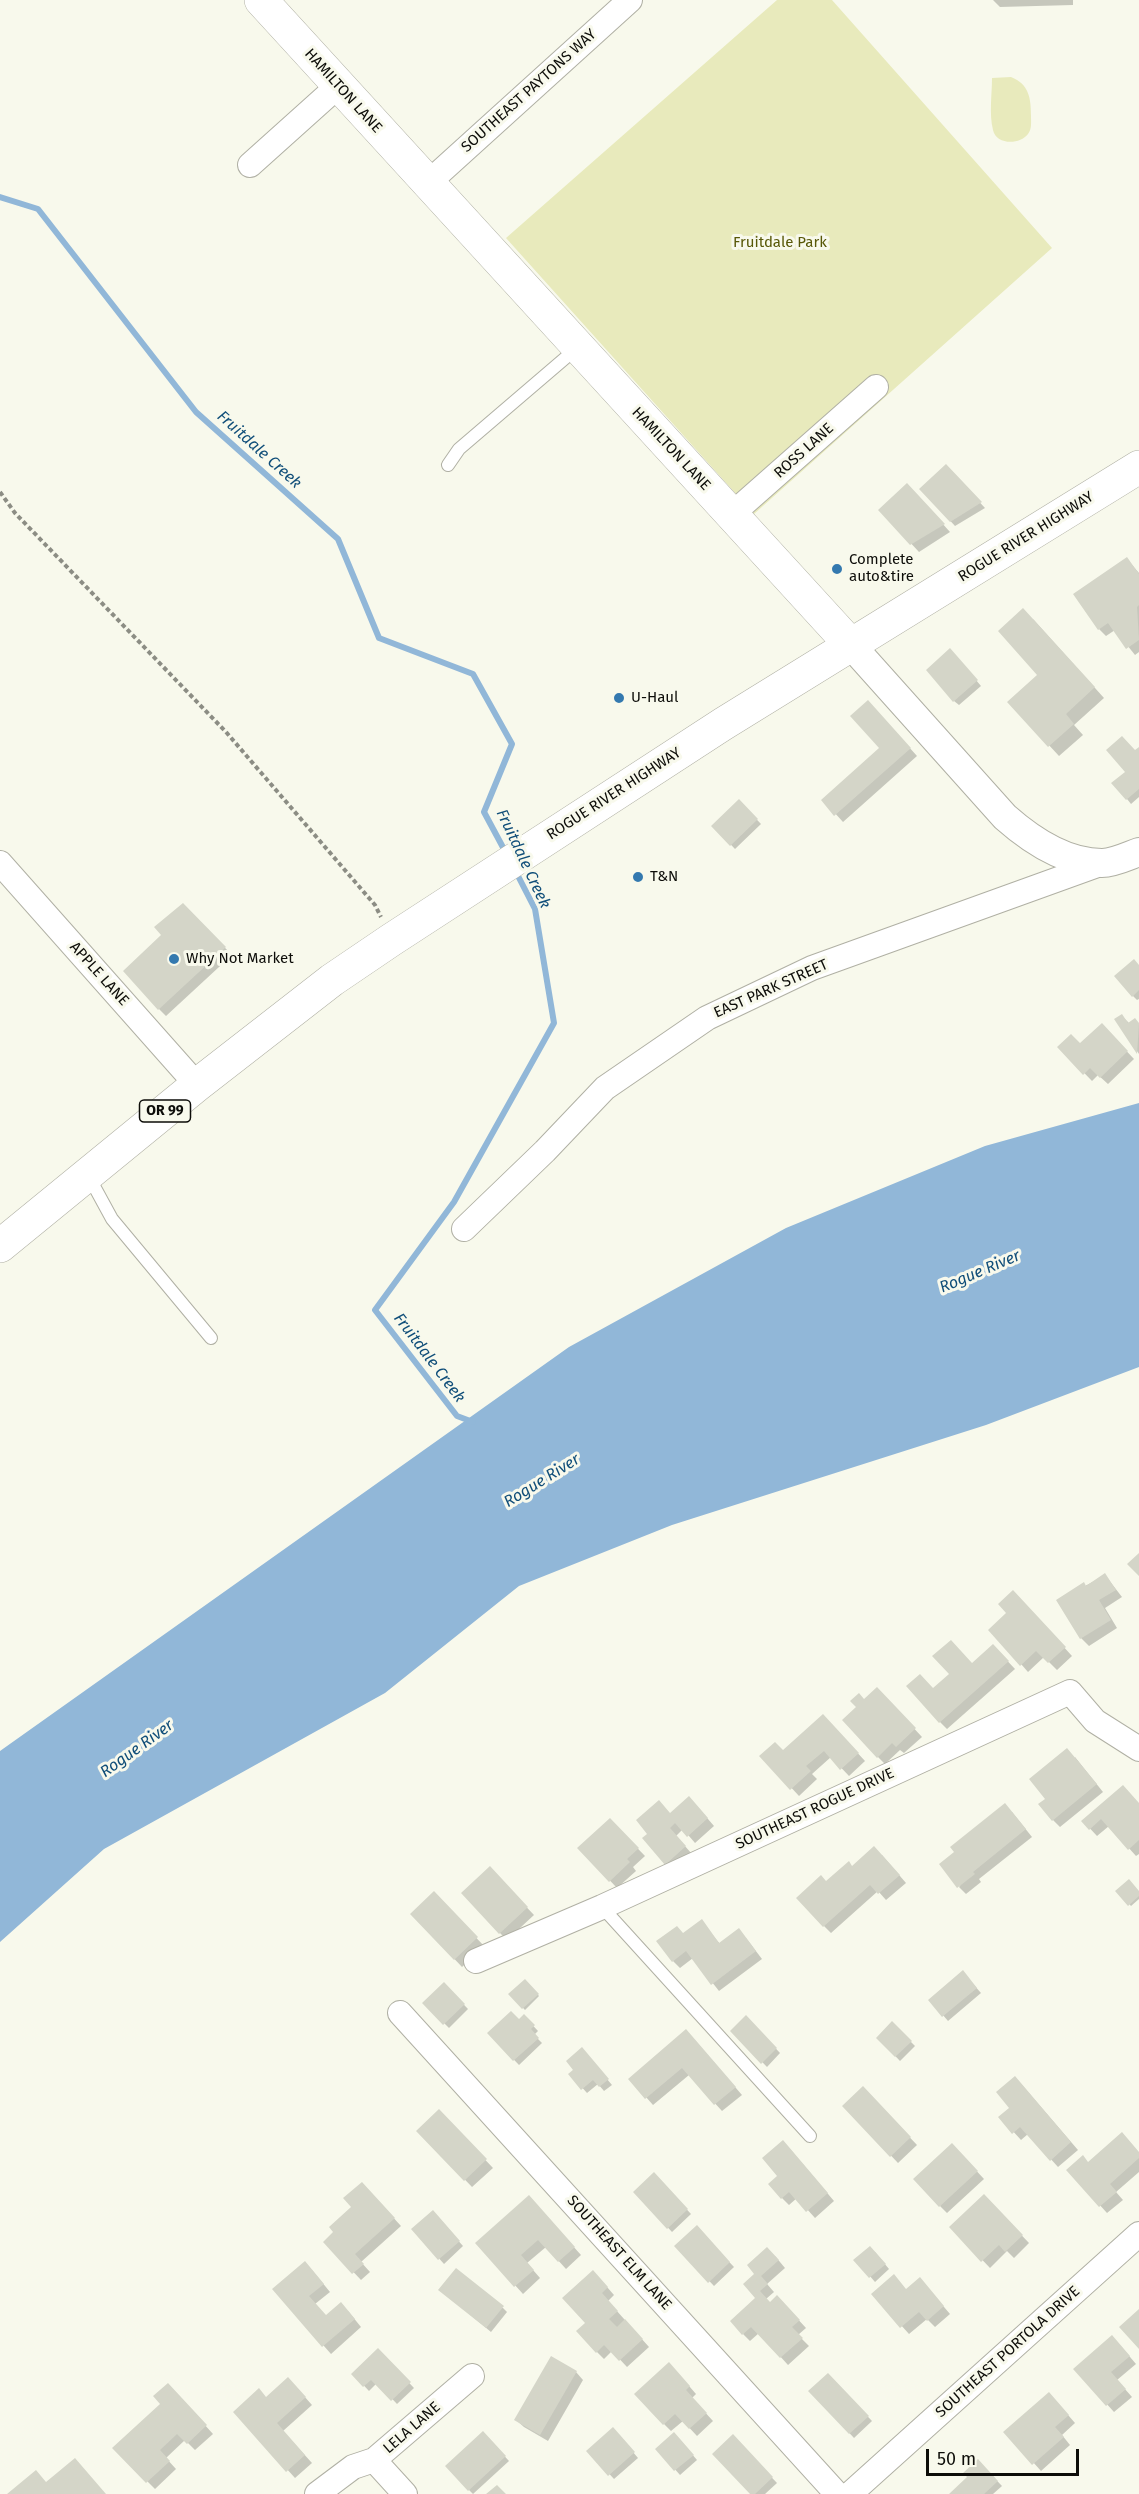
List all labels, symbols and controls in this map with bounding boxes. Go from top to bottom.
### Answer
street label: SOUTHEAST PAYTONS WAY [458,26,600,156]
street label: HAMILTON LANE [300,45,386,137]
park label: Fruitdale Park [733,234,827,252]
street label: HAMILTON LANE [628,404,714,494]
water label: Fruitdale Creek [213,407,305,493]
street label: ROSS LANE [771,420,837,482]
street label: ROGUE RIVER HIGHWAY [955,488,1097,586]
place label: Complete auto&tire [849,551,914,586]
marker: Complete auto&tire [830,562,844,576]
place label: U-Haul [631,689,678,707]
marker: U-Haul [612,691,626,705]
street label: ROGUE RIVER HIGHWAY [544,744,684,844]
water label: Fruitdale Creek [492,806,554,912]
place label: T&N [650,868,678,886]
marker: T&N [631,870,645,884]
street label: APPLE LANE [66,938,132,1010]
place label: Why Not Market [186,950,294,968]
marker: Why Not Market [167,952,181,966]
street label: EAST PARK STREET [711,956,831,1022]
road number: OR 99 [140,1100,190,1122]
water label: Rogue River [937,1246,1023,1298]
water label: Fruitdale Creek [389,1309,469,1407]
water label: Rogue River [501,1450,583,1512]
water label: Rogue River [97,1716,177,1782]
street label: SOUTHEAST ROGUE DRIVE [733,1764,897,1854]
street label: SOUTHEAST ELM LANE [563,2192,675,2314]
street label: SOUTHEAST PORTOLA DRIVE [932,2283,1084,2421]
street label: LELA LANE [380,2398,444,2458]
scale bar [929,2437,1082,2475]
text: 50 m [937,2448,976,2470]

